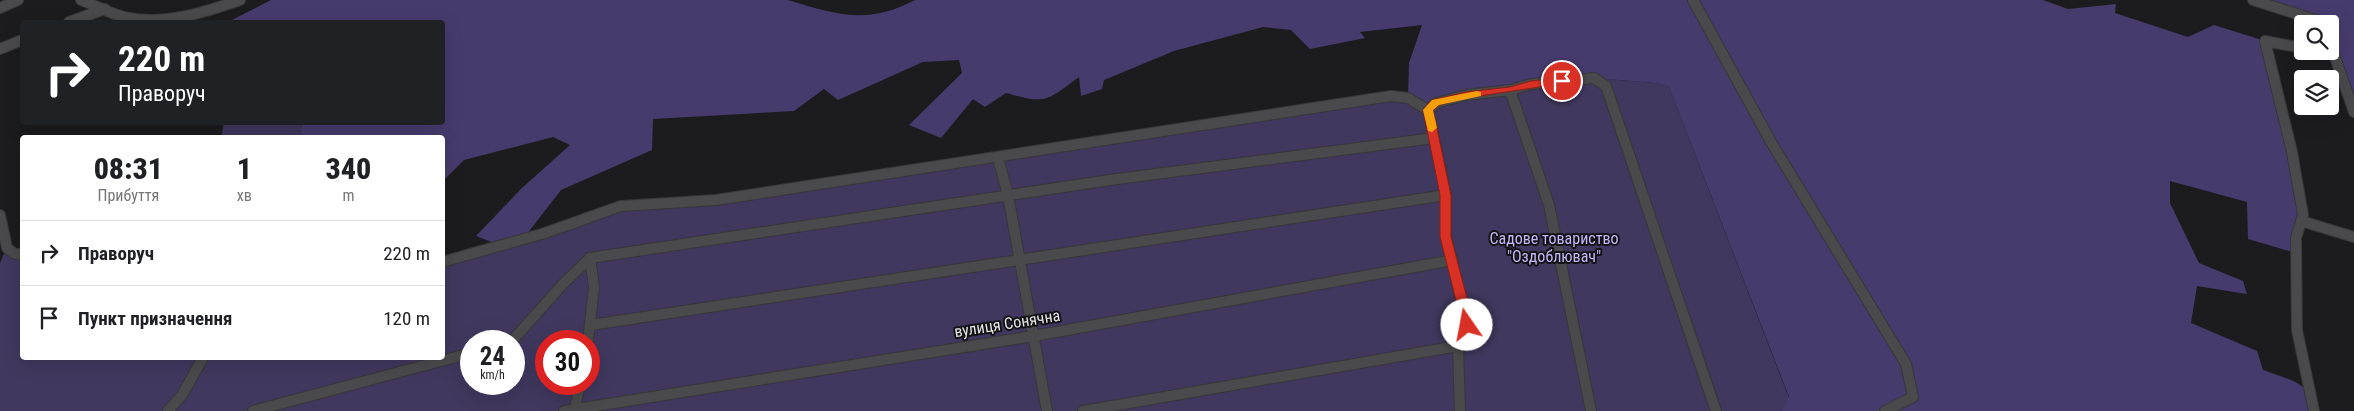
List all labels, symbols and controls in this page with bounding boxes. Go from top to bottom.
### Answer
map controls [2294,15,2339,115]
button: search [2294,15,2339,60]
text: 220 m [118,39,205,80]
icon: right [35,40,100,105]
pin [1541,60,1583,102]
icon: arrive [1548,67,1576,95]
button: layers [2294,70,2339,115]
text: Праворуч [118,81,206,106]
text: 08:31 [94,151,163,186]
text: 1 [237,151,252,186]
text: 340 [326,151,371,186]
text: Прибуття [98,186,159,205]
text: хв [237,186,252,205]
text: m [342,186,354,205]
park label: Садове товариство "Оздоблювач" [1489,229,1619,266]
icon: right [35,239,63,267]
text: Праворуч [78,242,154,265]
text: 220 m [383,242,430,265]
position arrow [1440,298,1492,350]
icon: arrive [35,304,63,332]
street label: вулиця Сонячна [953,306,1061,341]
text: Пункт призначення [78,307,232,330]
text: 120 m [383,307,430,330]
speed limit sign: 30 [535,330,600,395]
text: 24 [480,342,505,371]
text: km/h [480,368,505,382]

